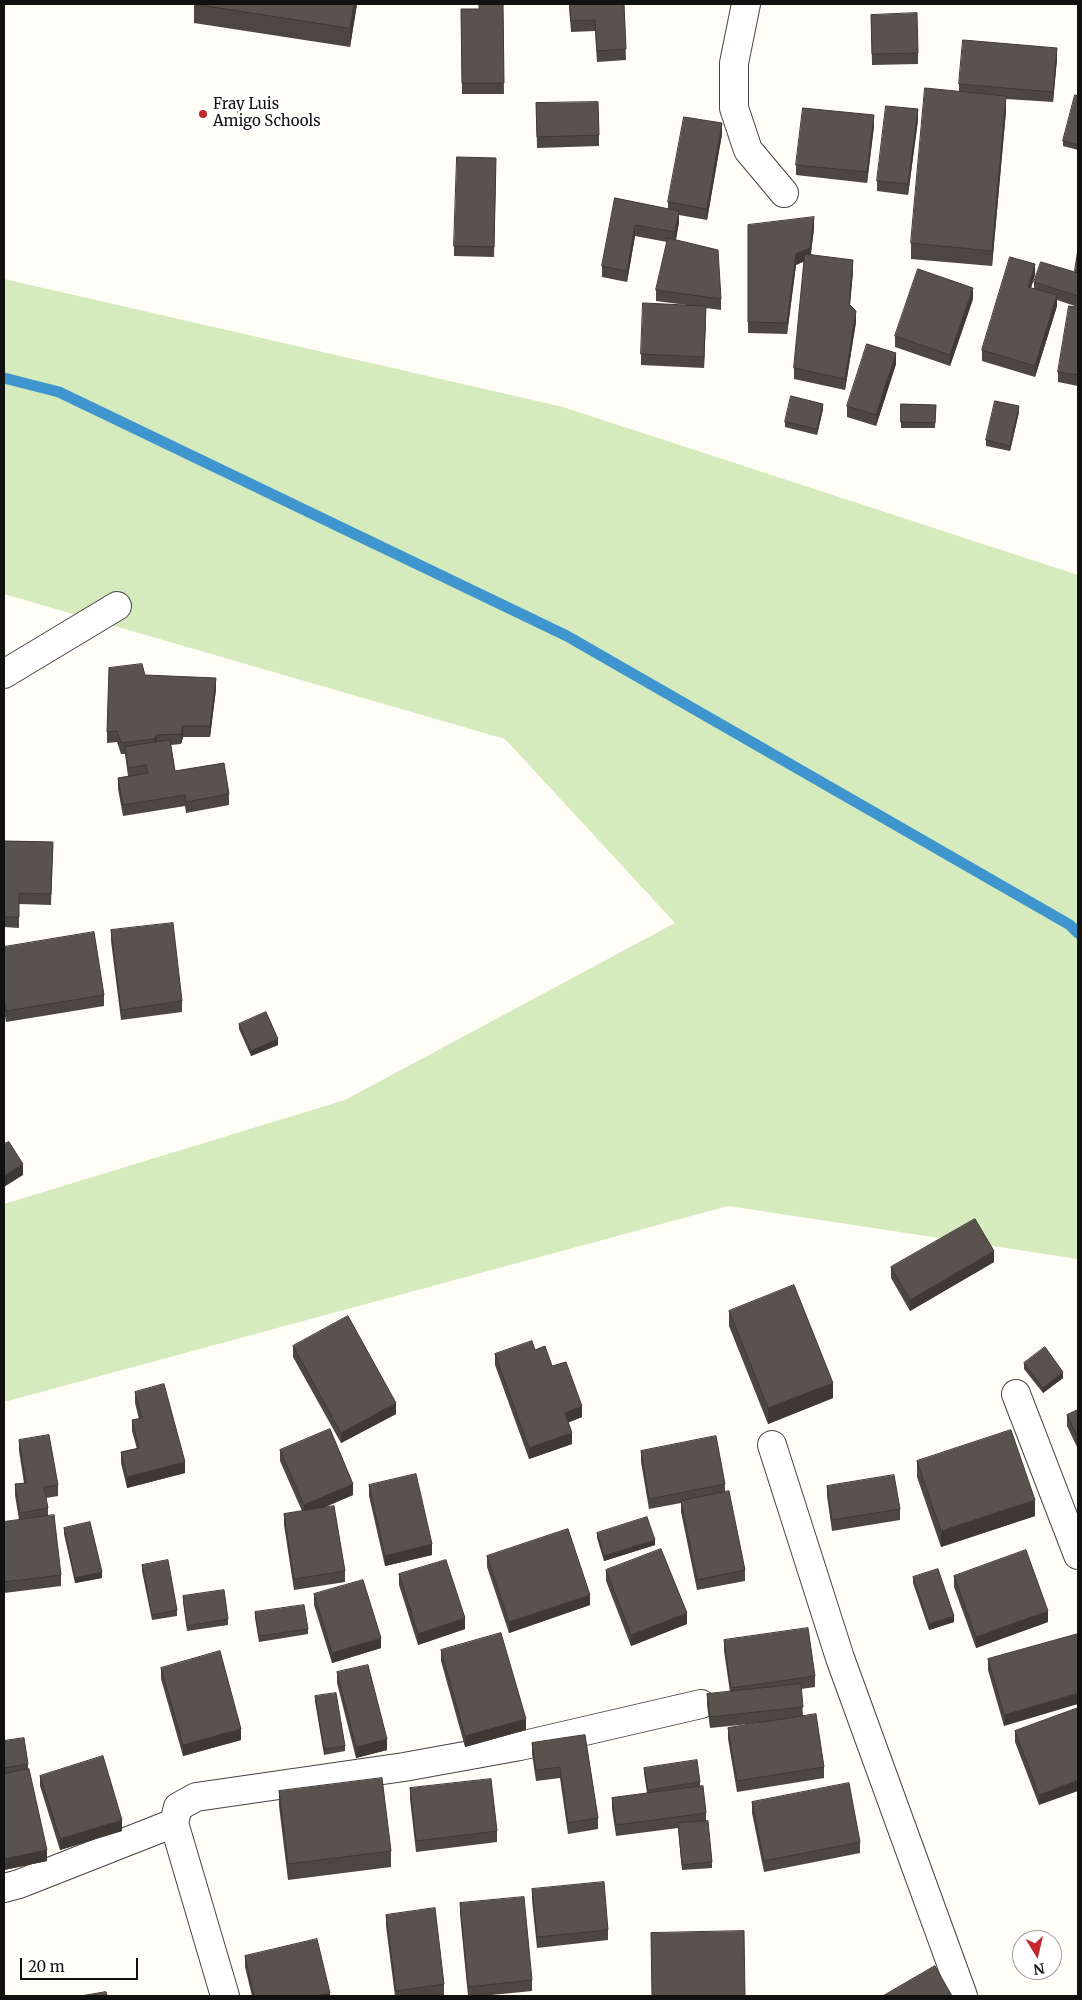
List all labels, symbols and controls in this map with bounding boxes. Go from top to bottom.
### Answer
place label: Fray Luis Amigo Schools [213,96,321,131]
marker: Fray Luis Amigo Schools [197,108,209,120]
north arrow [1012,1930,1062,1980]
scale bar [22,1948,140,1980]
text: 20 m [28,1957,65,1976]
text: N [1032,1959,1046,1979]

